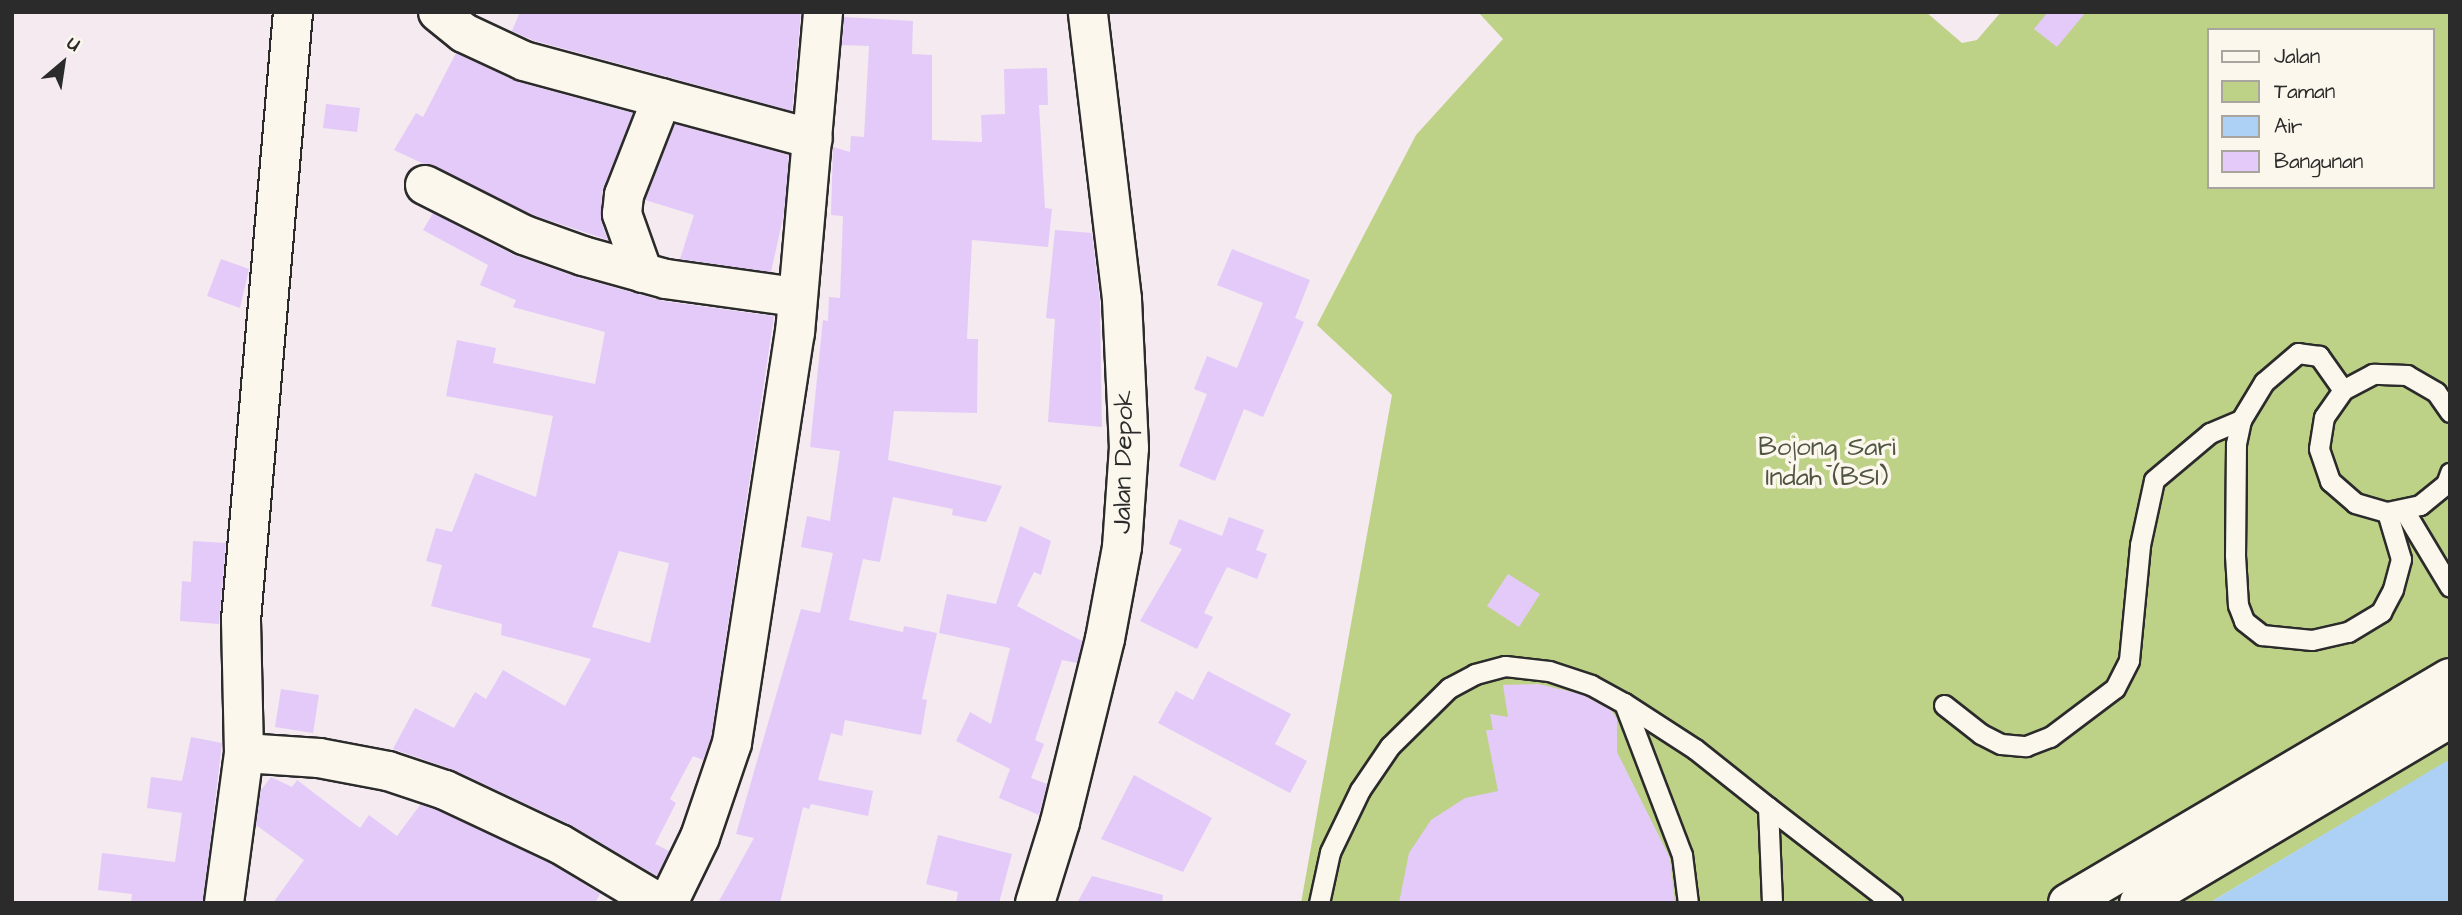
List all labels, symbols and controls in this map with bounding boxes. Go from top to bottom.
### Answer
north arrow [28,28,98,98]
legend [2206,28,2434,189]
text: U [62,30,85,59]
text: Jalan [2274,42,2320,71]
text: Taman [2274,77,2335,106]
text: Air [2274,112,2302,141]
text: Bangunan [2274,147,2363,176]
street label: Jalan Depok [1107,390,1141,534]
park label: Bojong Sari Indah (BSI) [1758,432,1896,494]

